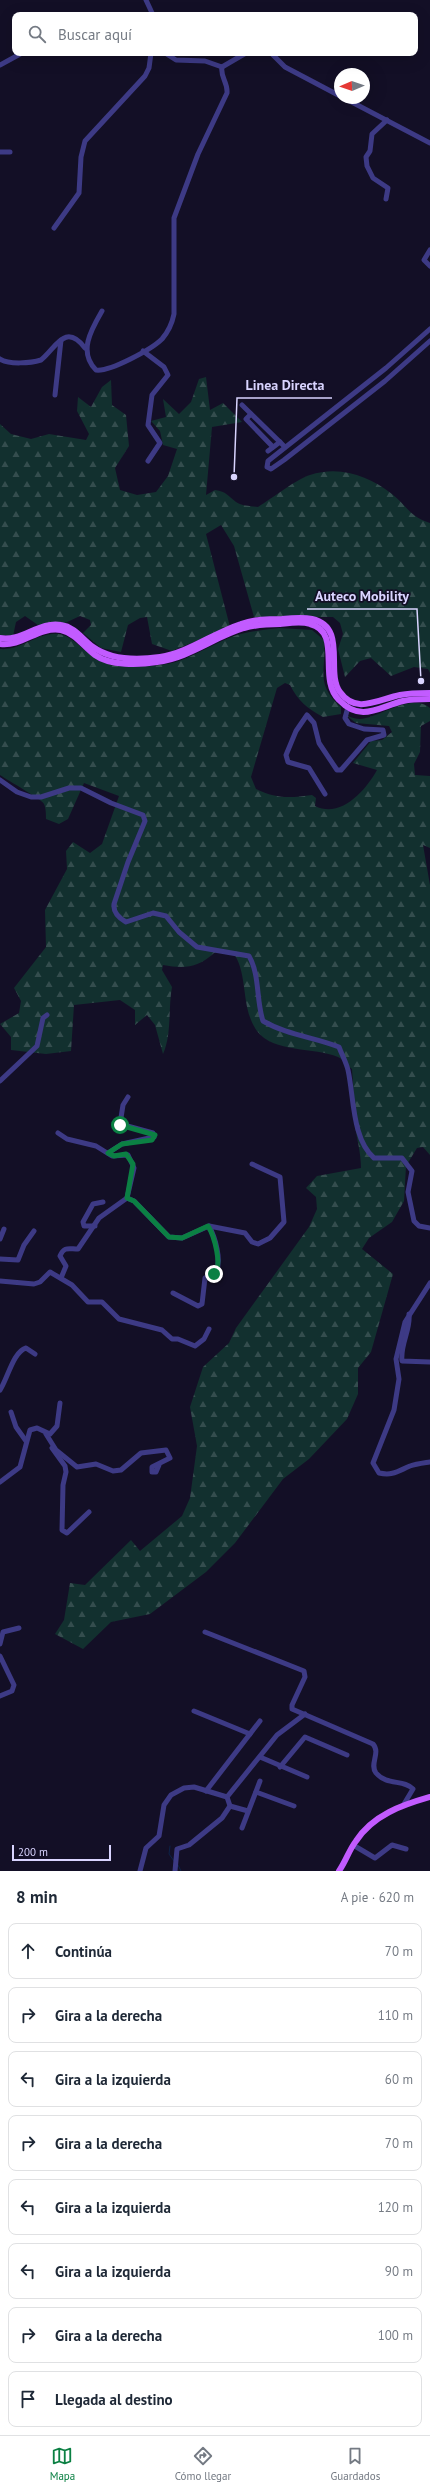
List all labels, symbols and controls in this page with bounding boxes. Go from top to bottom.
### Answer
search box [12,12,418,56]
icon: search [26,23,48,45]
text: Buscar aquí [58,25,132,44]
north arrow [334,68,370,104]
callout: Linea Directa [237,372,332,398]
text: Linea Directa [246,376,324,394]
callout: Auteco Mobility [307,583,417,609]
text: Auteco Mobility [315,587,409,605]
route start [111,1116,129,1134]
route end [205,1265,223,1283]
scale bar [12,1843,111,1862]
text: 200 m [18,1845,48,1859]
text: 8 min [16,1886,57,1908]
text: A pie · 620 m [341,1889,414,1906]
icon: ahead [17,1940,39,1962]
text: Continúa [55,1942,112,1961]
text: 70 m [385,1943,413,1960]
icon: right [17,2004,39,2026]
text: Gira a la derecha [55,2006,162,2025]
text: 110 m [378,2007,413,2024]
icon: left [17,2068,39,2090]
text: Gira a la izquierda [55,2070,171,2089]
text: 60 m [385,2071,413,2088]
icon: right [17,2132,39,2154]
text: Gira a la derecha [55,2134,162,2153]
text: 70 m [385,2135,413,2152]
icon: left [17,2196,39,2218]
text: Gira a la izquierda [55,2198,171,2217]
text: 120 m [378,2199,413,2216]
icon: left [17,2260,39,2282]
text: Gira a la izquierda [55,2262,171,2281]
text: 90 m [385,2263,413,2280]
icon: right [17,2324,39,2346]
text: Gira a la derecha [55,2326,162,2345]
text: 100 m [378,2327,413,2344]
icon: arrive [17,2388,39,2410]
text: Llegada al destino [55,2390,173,2409]
tab: Mapa [50,2445,75,2483]
tab: Cómo llegar [175,2445,231,2483]
tab: Guardados [331,2445,380,2483]

